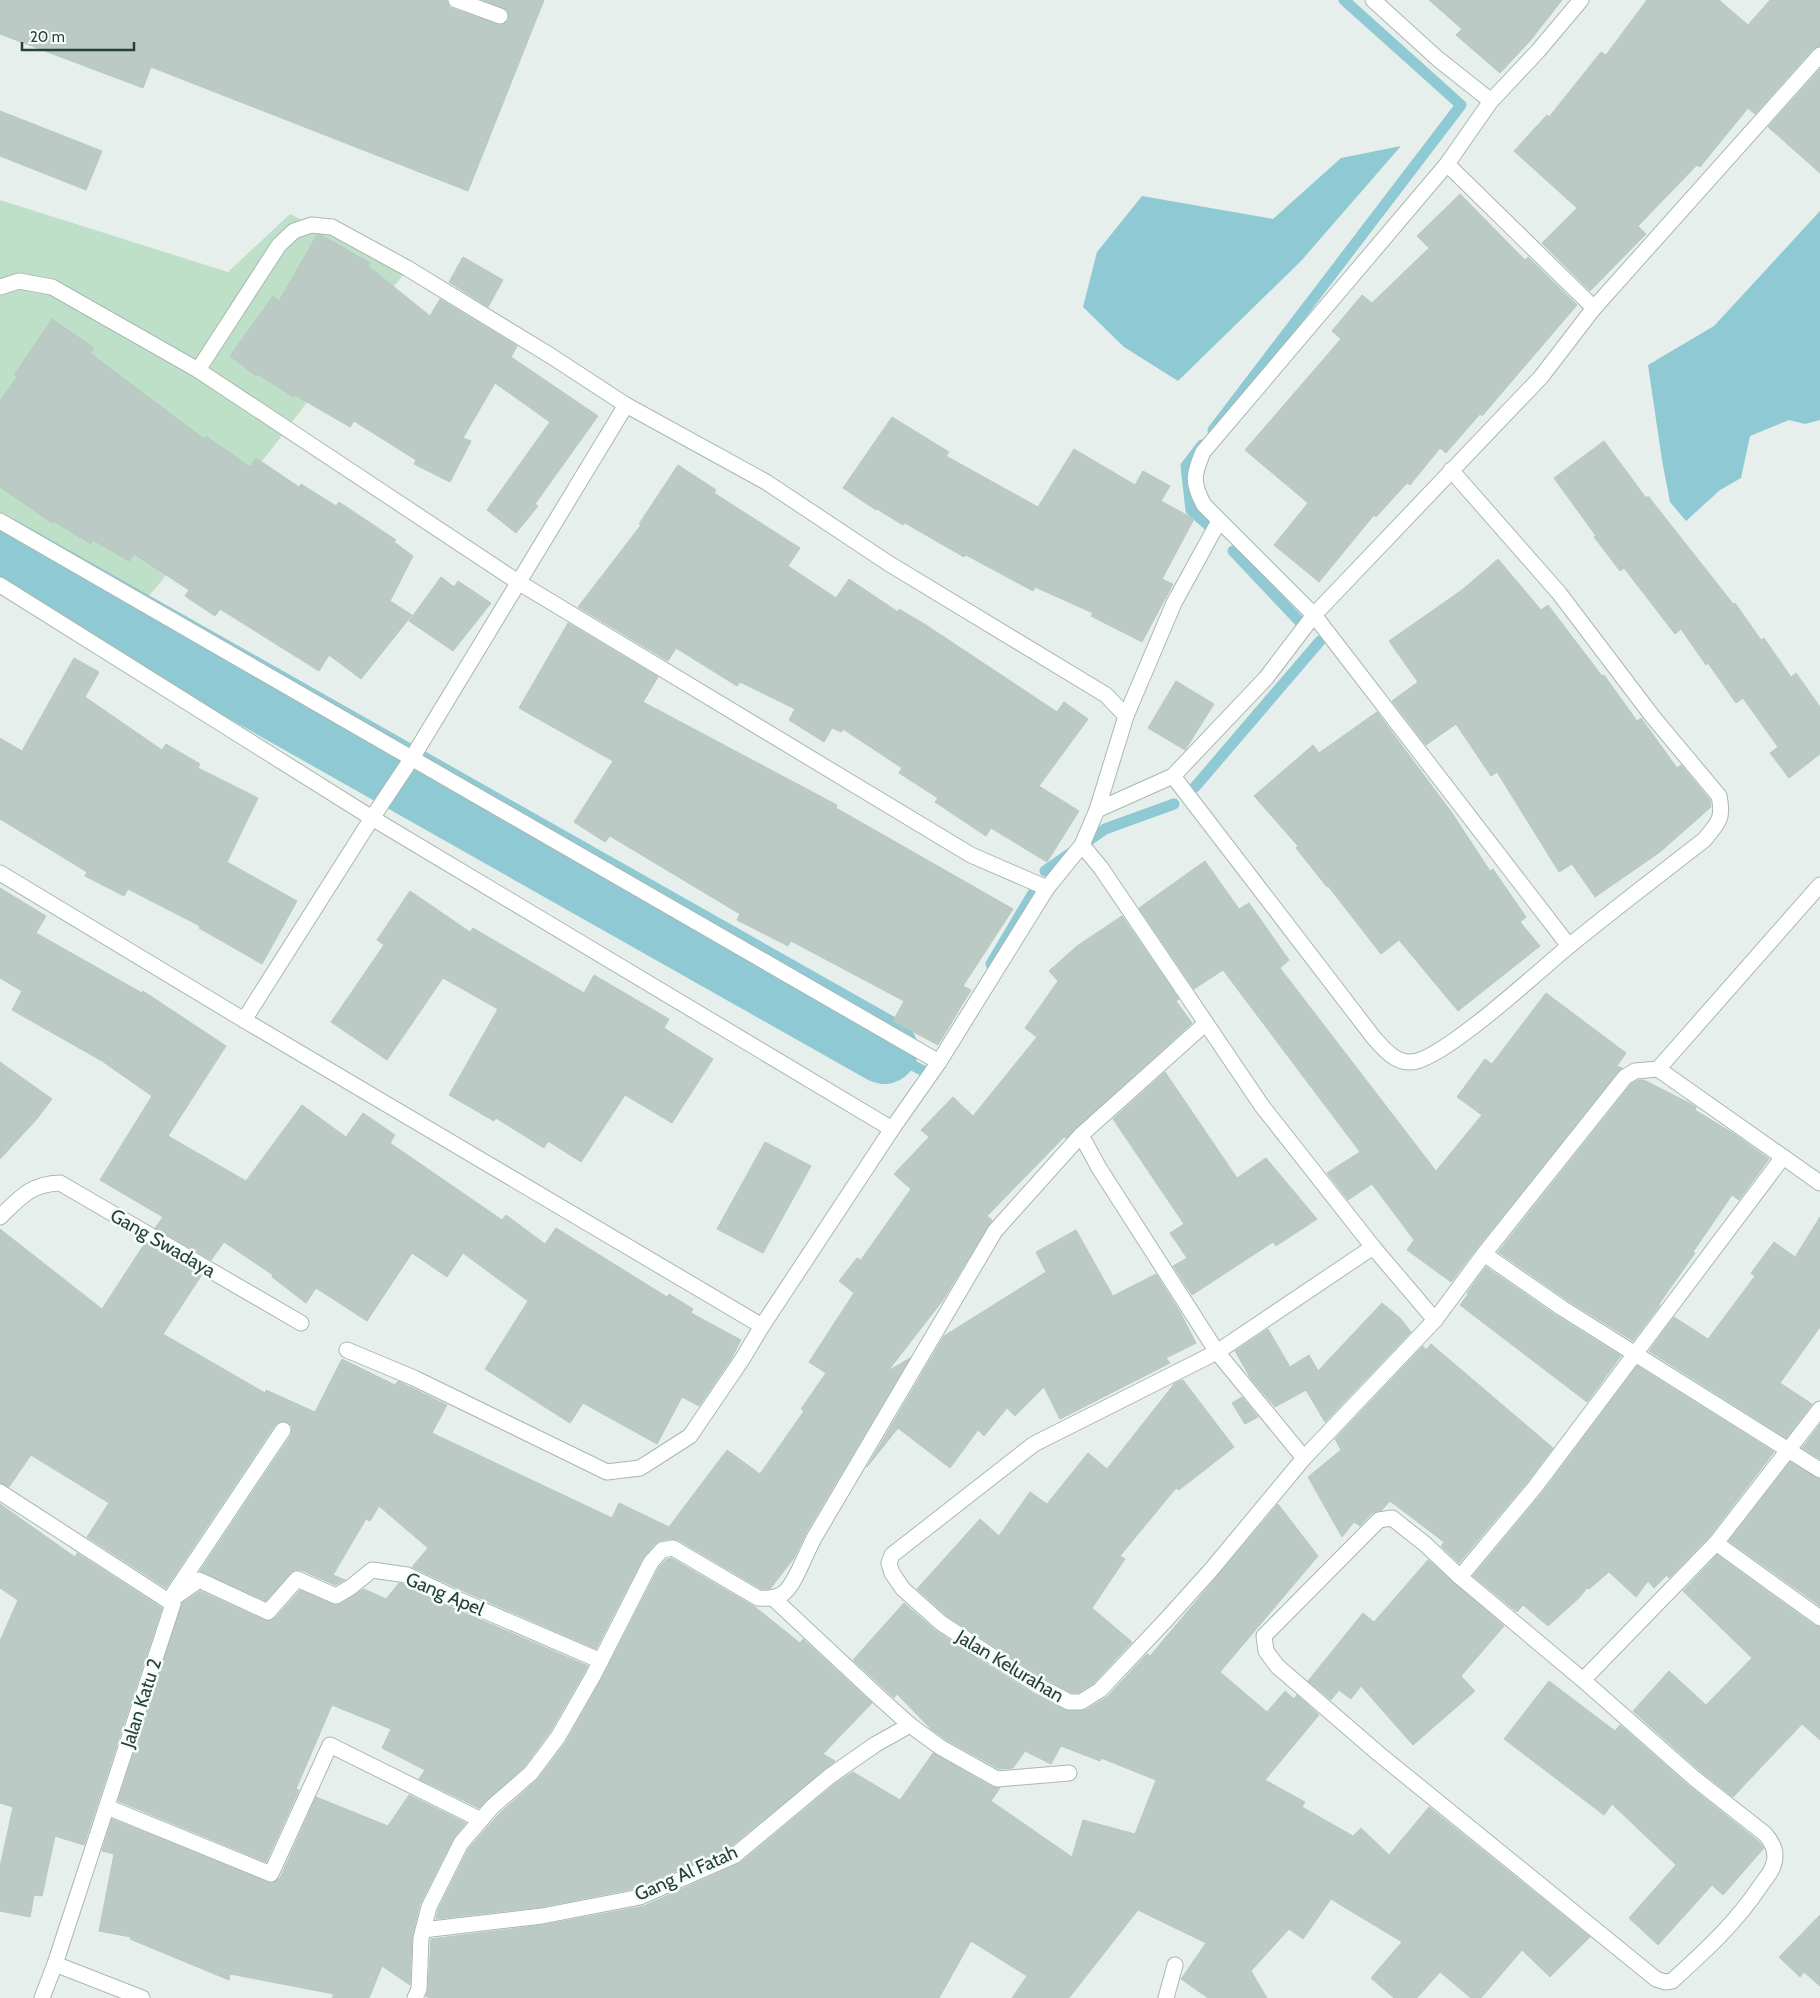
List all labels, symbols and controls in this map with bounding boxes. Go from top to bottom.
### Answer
scale bar [22,20,135,52]
text: 20 m [30,28,65,46]
street label: Gang Swadaya [106,1204,220,1282]
street label: Gang Apel [402,1567,488,1621]
street label: Jalan Kelurahan [951,1624,1068,1707]
street label: Jalan Katu 2 [115,1655,166,1752]
street label: Gang Al Fatah [631,1840,741,1906]

